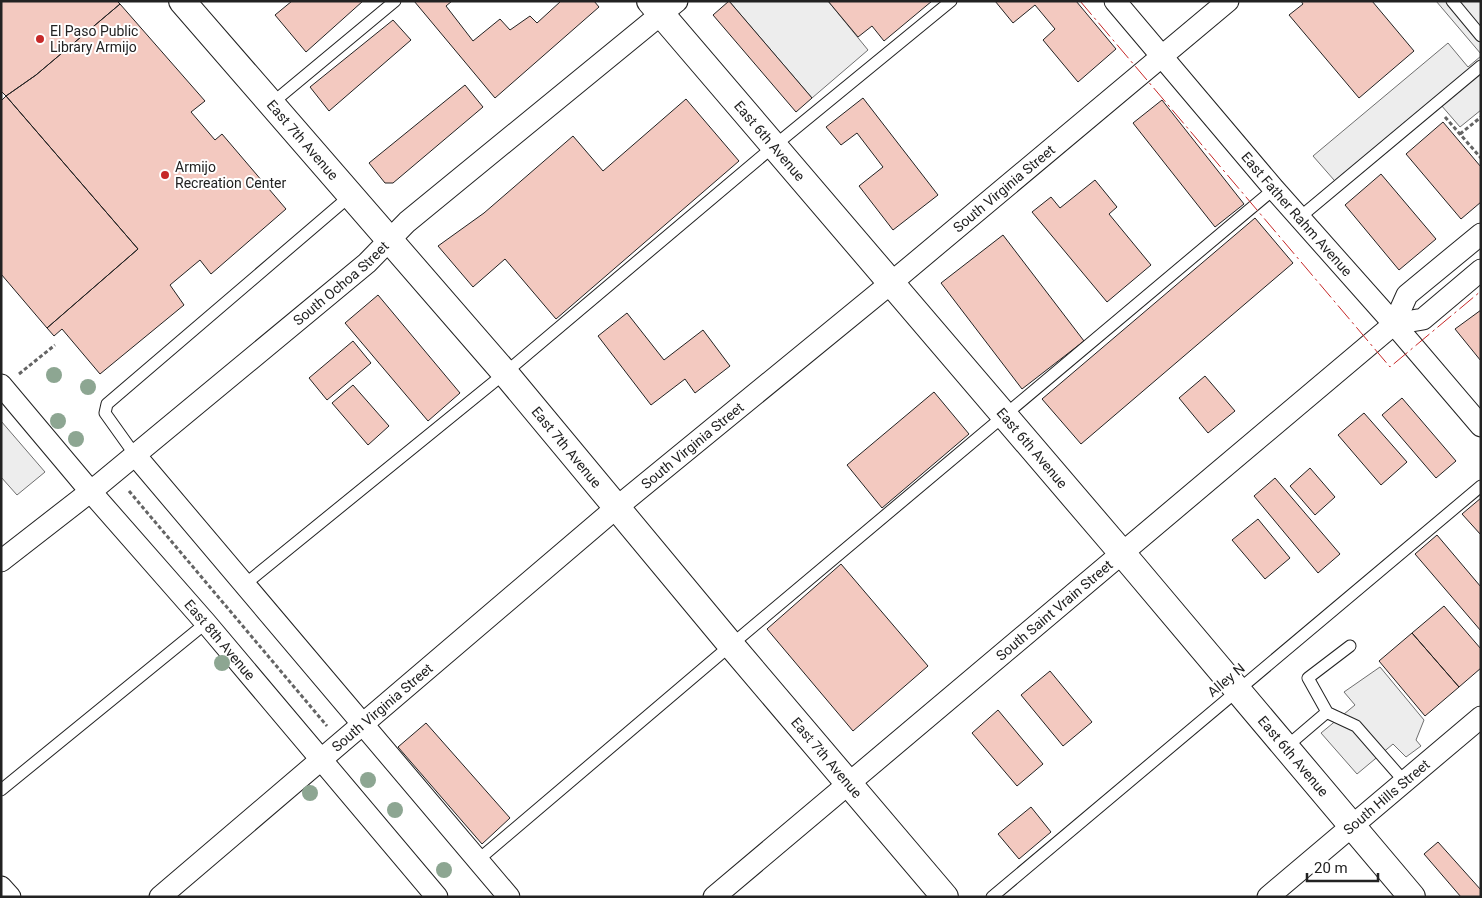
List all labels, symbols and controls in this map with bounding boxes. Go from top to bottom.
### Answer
place label: El Paso Public Library Armijo [50,23,138,55]
marker: El Paso Public Library Armijo [34,33,46,45]
street label: East 7th Avenue [264,97,342,183]
street label: East 6th Avenue [731,97,808,184]
street label: South Virginia Street [950,141,1058,235]
street label: East Father Rahm Avenue [1238,149,1355,279]
place label: Armijo Recreation Center [175,159,286,191]
marker: Armijo Recreation Center [159,169,171,181]
street label: South Ochoa Street [290,238,392,329]
street label: South Virginia Street [638,399,747,492]
street label: East 7th Avenue [528,403,605,491]
street label: East 6th Avenue [993,405,1071,491]
street label: South Saint Vrain Street [993,556,1116,664]
street label: East 8th Avenue [181,596,259,683]
street label: South Virginia Street [329,660,436,755]
street label: Alley N [1204,660,1248,700]
street label: East 6th Avenue [1255,713,1332,800]
street label: East 7th Avenue [788,714,865,801]
street label: South Hills Street [1340,756,1433,838]
scale bar [1307,850,1378,882]
text: 20 m [1314,859,1348,877]

